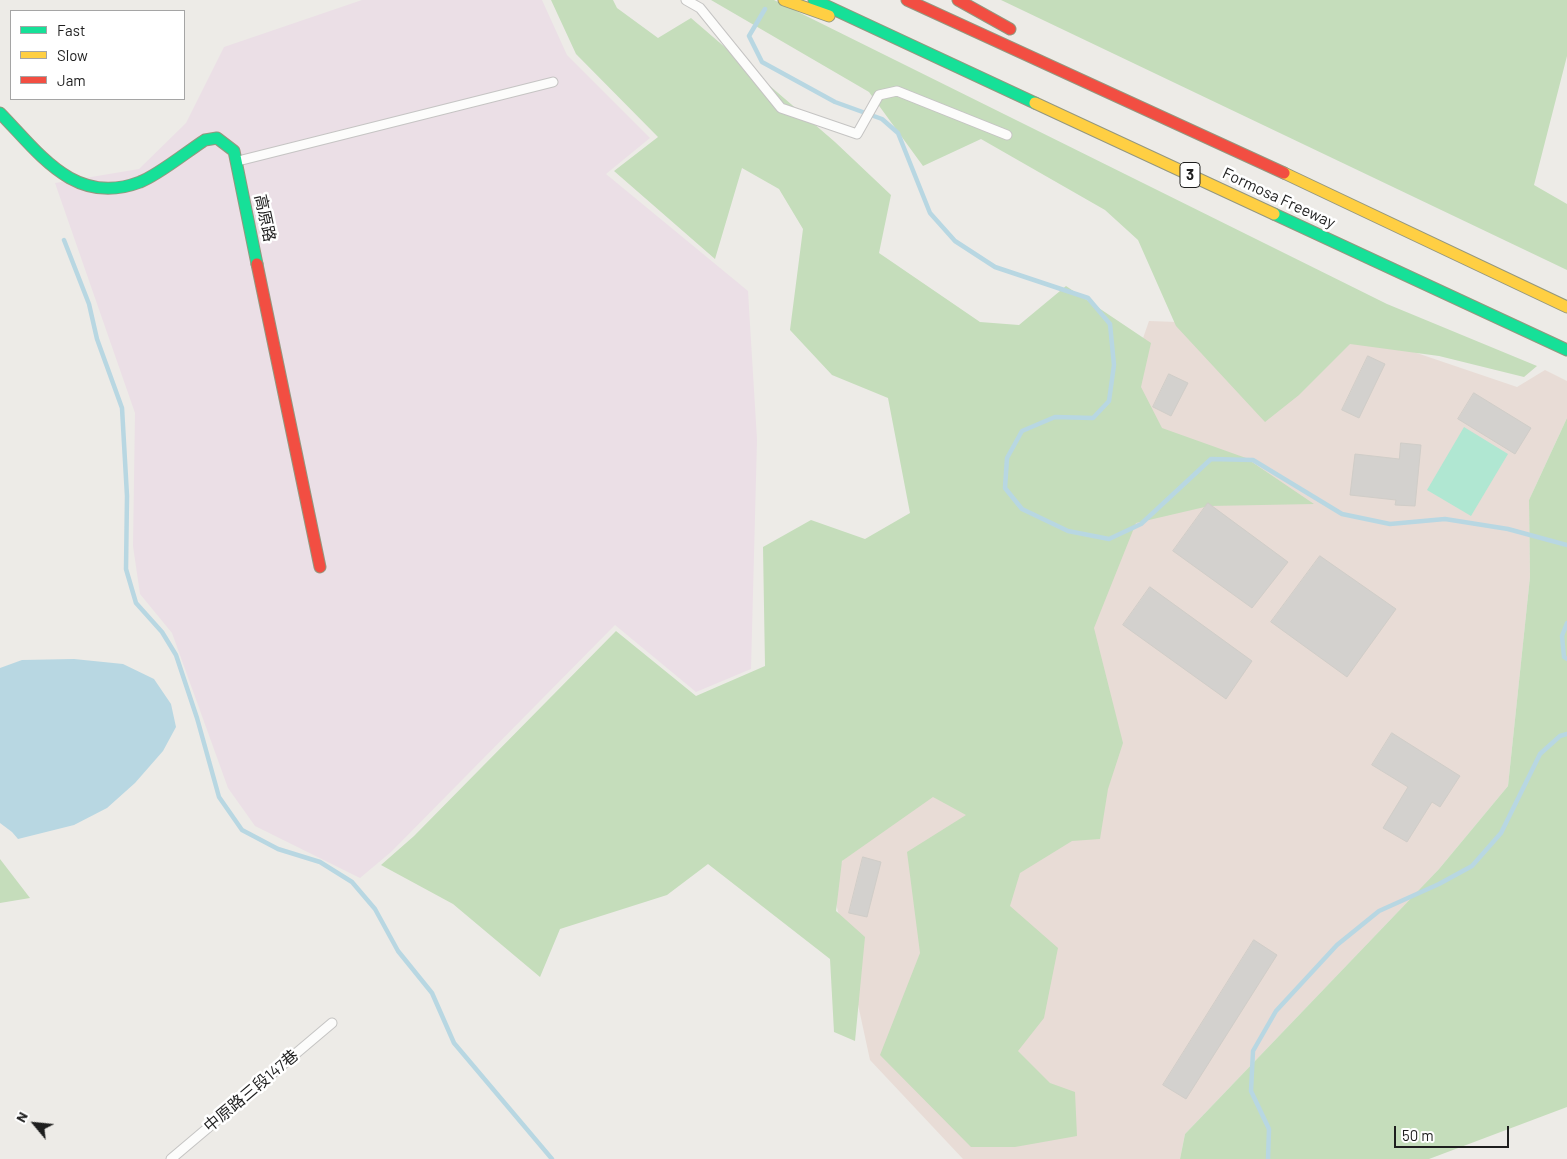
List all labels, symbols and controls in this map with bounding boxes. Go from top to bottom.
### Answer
legend [10,10,185,100]
text: Fast [57,21,85,39]
text: Slow [57,46,88,64]
text: Jam [57,71,86,89]
road number: 3 [1180,162,1200,188]
street label: Formosa Freeway [1220,163,1338,233]
street label: 高原路 [251,193,279,243]
street label: 中原路三段147巷 [200,1046,302,1136]
north arrow [10,1099,60,1149]
text: N [12,1109,31,1125]
scale bar [1397,1116,1512,1148]
text: 50 m [1402,1126,1434,1144]

